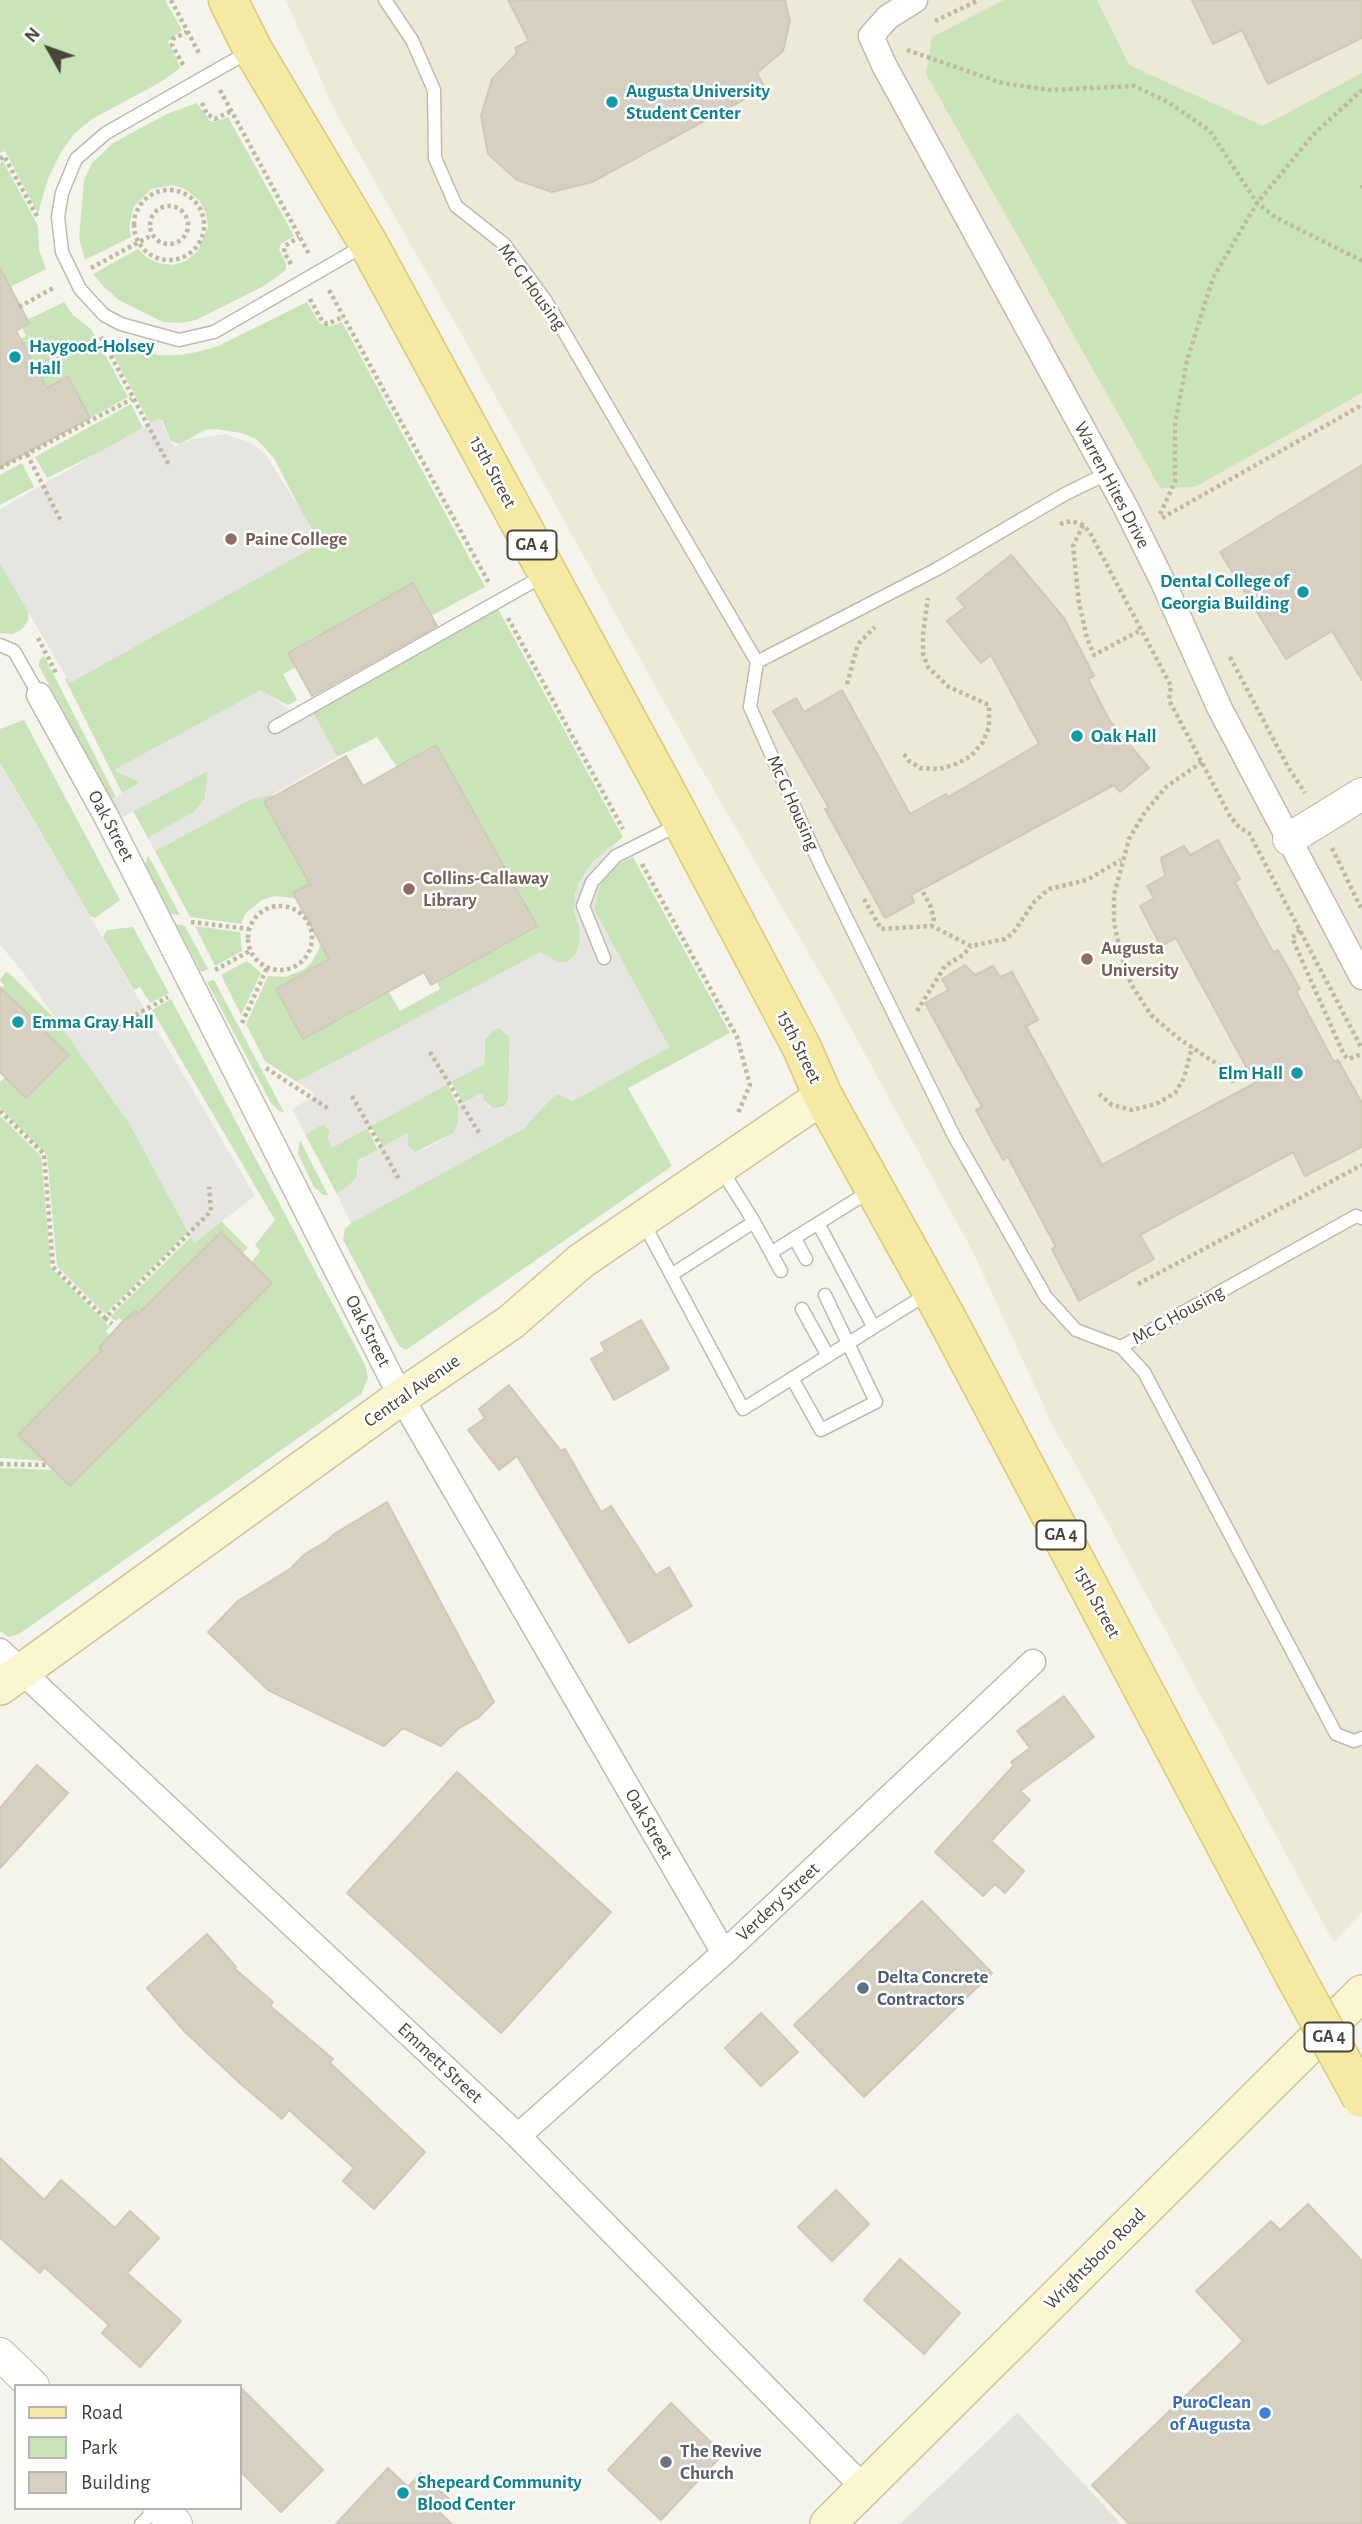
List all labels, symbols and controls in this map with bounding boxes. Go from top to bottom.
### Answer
north arrow [14,14,84,84]
text: N [21,24,44,46]
place label: Augusta University Student Center [626,80,770,124]
marker: Augusta University Student Center [604,94,620,110]
street label: Mc G Housing [493,239,571,335]
place label: Haygood-Holsey Hall [29,335,154,379]
marker: Haygood-Holsey Hall [7,349,23,365]
street label: Warren Hites Drive [1069,418,1155,552]
street label: 15th Street [465,432,521,512]
place label: Paine College [245,528,347,550]
road number: GA 4 [508,530,556,560]
marker: Paine College [223,531,239,547]
place label: Dental College of Georgia Building [1160,570,1289,614]
marker: Dental College of Georgia Building [1295,584,1311,600]
place label: Oak Hall [1091,725,1157,747]
marker: Oak Hall [1069,728,1085,744]
street label: Mc G Housing [762,752,824,854]
street label: Oak Street [83,786,139,866]
place label: Collins-Callaway Library [423,867,548,911]
marker: Collins-Callaway Library [401,881,417,897]
place label: Augusta University [1101,937,1179,981]
marker: Augusta University [1079,951,1095,967]
street label: 15th Street [772,1007,826,1087]
place label: Emma Gray Hall [32,1011,154,1033]
marker: Emma Gray Hall [10,1014,26,1030]
place label: Elm Hall [1218,1062,1283,1084]
marker: Elm Hall [1289,1065,1305,1081]
street label: Mc G Housing [1128,1280,1228,1350]
street label: Oak Street [340,1291,396,1371]
street label: Central Avenue [360,1350,464,1432]
road number: GA 4 [1036,1520,1086,1550]
street label: 15th Street [1069,1562,1125,1642]
street label: Oak Street [620,1785,678,1863]
street label: Verdery Street [732,1858,824,1946]
place label: Delta Concrete Contractors [877,1966,989,2010]
marker: Delta Concrete Contractors [855,1980,871,1996]
street label: Emmett Street [393,2018,487,2108]
road number: GA 4 [1304,2022,1354,2052]
street label: Wrightsboro Road [1039,2203,1151,2315]
legend [14,2384,242,2510]
place label: PuroClean of Augusta [1170,2391,1251,2435]
text: Road [81,2402,123,2423]
marker: PuroClean of Augusta [1257,2405,1273,2421]
text: Park [81,2437,117,2458]
place label: The Revive Church [680,2440,762,2484]
marker: The Revive Church [658,2454,674,2470]
place label: Shepeard Community Blood Center [417,2471,582,2515]
text: Building [81,2472,150,2493]
marker: Shepeard Community Blood Center [395,2485,411,2501]

